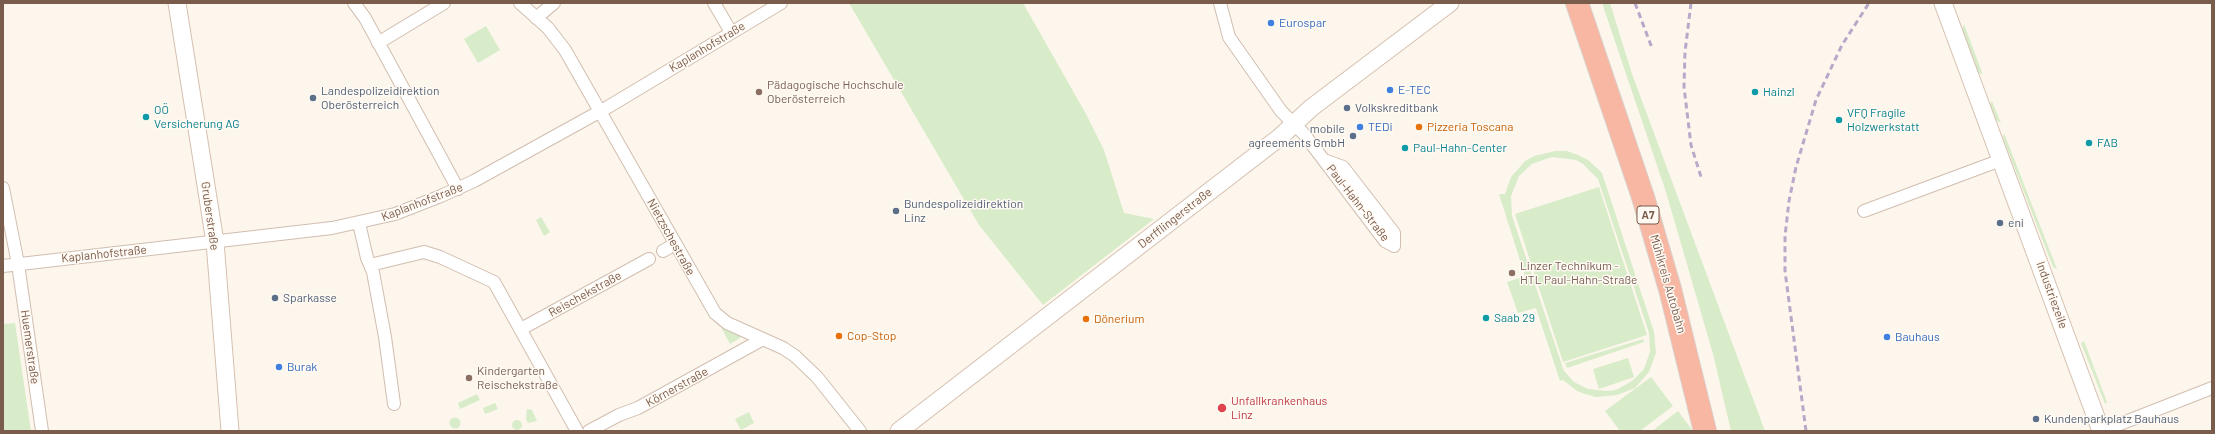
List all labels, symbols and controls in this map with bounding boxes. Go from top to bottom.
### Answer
place label: Eurospar [1279,16,1326,30]
marker: Eurospar [1266,18,1276,28]
street label: Kaplanhofstraße [666,19,748,75]
place label: Pädagogische Hochschule Oberösterreich [767,78,904,106]
place label: E-TEC [1398,83,1431,97]
place label: Landespolizeidirektion Oberösterreich [321,84,439,112]
marker: E-TEC [1385,85,1395,95]
place label: Hainzl [1763,85,1795,99]
marker: Pädagogische Hochschule Oberösterreich [754,87,764,97]
marker: Hainzl [1750,87,1760,97]
marker: Landespolizeidirektion Oberösterreich [308,93,318,103]
place label: Volkskreditbank [1355,101,1438,115]
place label: OÖ Versicherung AG [154,103,240,131]
marker: Volkskreditbank [1342,103,1352,113]
place label: VFQ Fragile Holzwerkstatt [1847,106,1920,134]
marker: OÖ Versicherung AG [141,112,151,122]
marker: VFQ Fragile Holzwerkstatt [1834,115,1844,125]
place label: TEDi [1368,120,1393,134]
place label: Pizzeria Toscana [1427,120,1513,134]
place label: mobile agreements GmbH [1248,122,1345,150]
marker: TEDi [1355,122,1365,132]
marker: Pizzeria Toscana [1414,122,1424,132]
marker: mobile agreements GmbH [1348,131,1358,141]
place label: FAB [2097,136,2118,150]
marker: FAB [2084,138,2094,148]
place label: Paul-Hahn-Center [1413,141,1507,155]
marker: Paul-Hahn-Center [1400,143,1410,153]
street label: Paul-Hahn-Straße [1324,162,1392,244]
street label: Kaplanhofstraße [379,180,465,224]
street label: Gruberstraße [198,181,222,251]
street label: Derfflingerstraße [1135,185,1215,251]
street label: Nietzschestraße [644,196,698,278]
place label: Bundespolizeidirektion Linz [904,197,1023,225]
marker: Bundespolizeidirektion Linz [891,206,901,216]
road number: A7 [1637,206,1659,224]
place label: eni [2008,216,2024,230]
marker: eni [1995,218,2005,228]
street label: Mühlkreis Autobahn [1647,233,1689,335]
street label: Kaplanhofstraße [60,242,148,266]
place label: Linzer Technikum - HTL Paul-Hahn-Straße [1520,259,1638,287]
street label: Industriezeile [2033,259,2071,331]
street label: Reischekstraße [546,268,624,320]
marker: Linzer Technikum - HTL Paul-Hahn-Straße [1507,268,1517,278]
place label: Sparkasse [283,291,337,305]
marker: Sparkasse [270,293,280,303]
street label: Huemerstraße [18,309,42,385]
place label: Saab 29 [1494,311,1535,325]
place label: Dönerium [1094,312,1144,326]
marker: Saab 29 [1481,313,1491,323]
marker: Dönerium [1081,314,1091,324]
place label: Cop-Stop [847,329,896,343]
place label: Bauhaus [1895,330,1940,344]
marker: Cop-Stop [834,331,844,341]
marker: Bauhaus [1882,332,1892,342]
place label: Burak [287,360,317,374]
marker: Burak [274,362,284,372]
place label: Kindergarten Reischekstraße [477,364,558,392]
street label: Körnerstraße [643,364,711,410]
marker: Kindergarten Reischekstraße [464,373,474,383]
place label: Unfallkrankenhaus Linz [1231,394,1327,422]
marker: Unfallkrankenhaus Linz [1216,402,1228,414]
place label: Kundenparkplatz Bauhaus [2044,412,2179,426]
marker: Kundenparkplatz Bauhaus [2031,414,2041,424]

